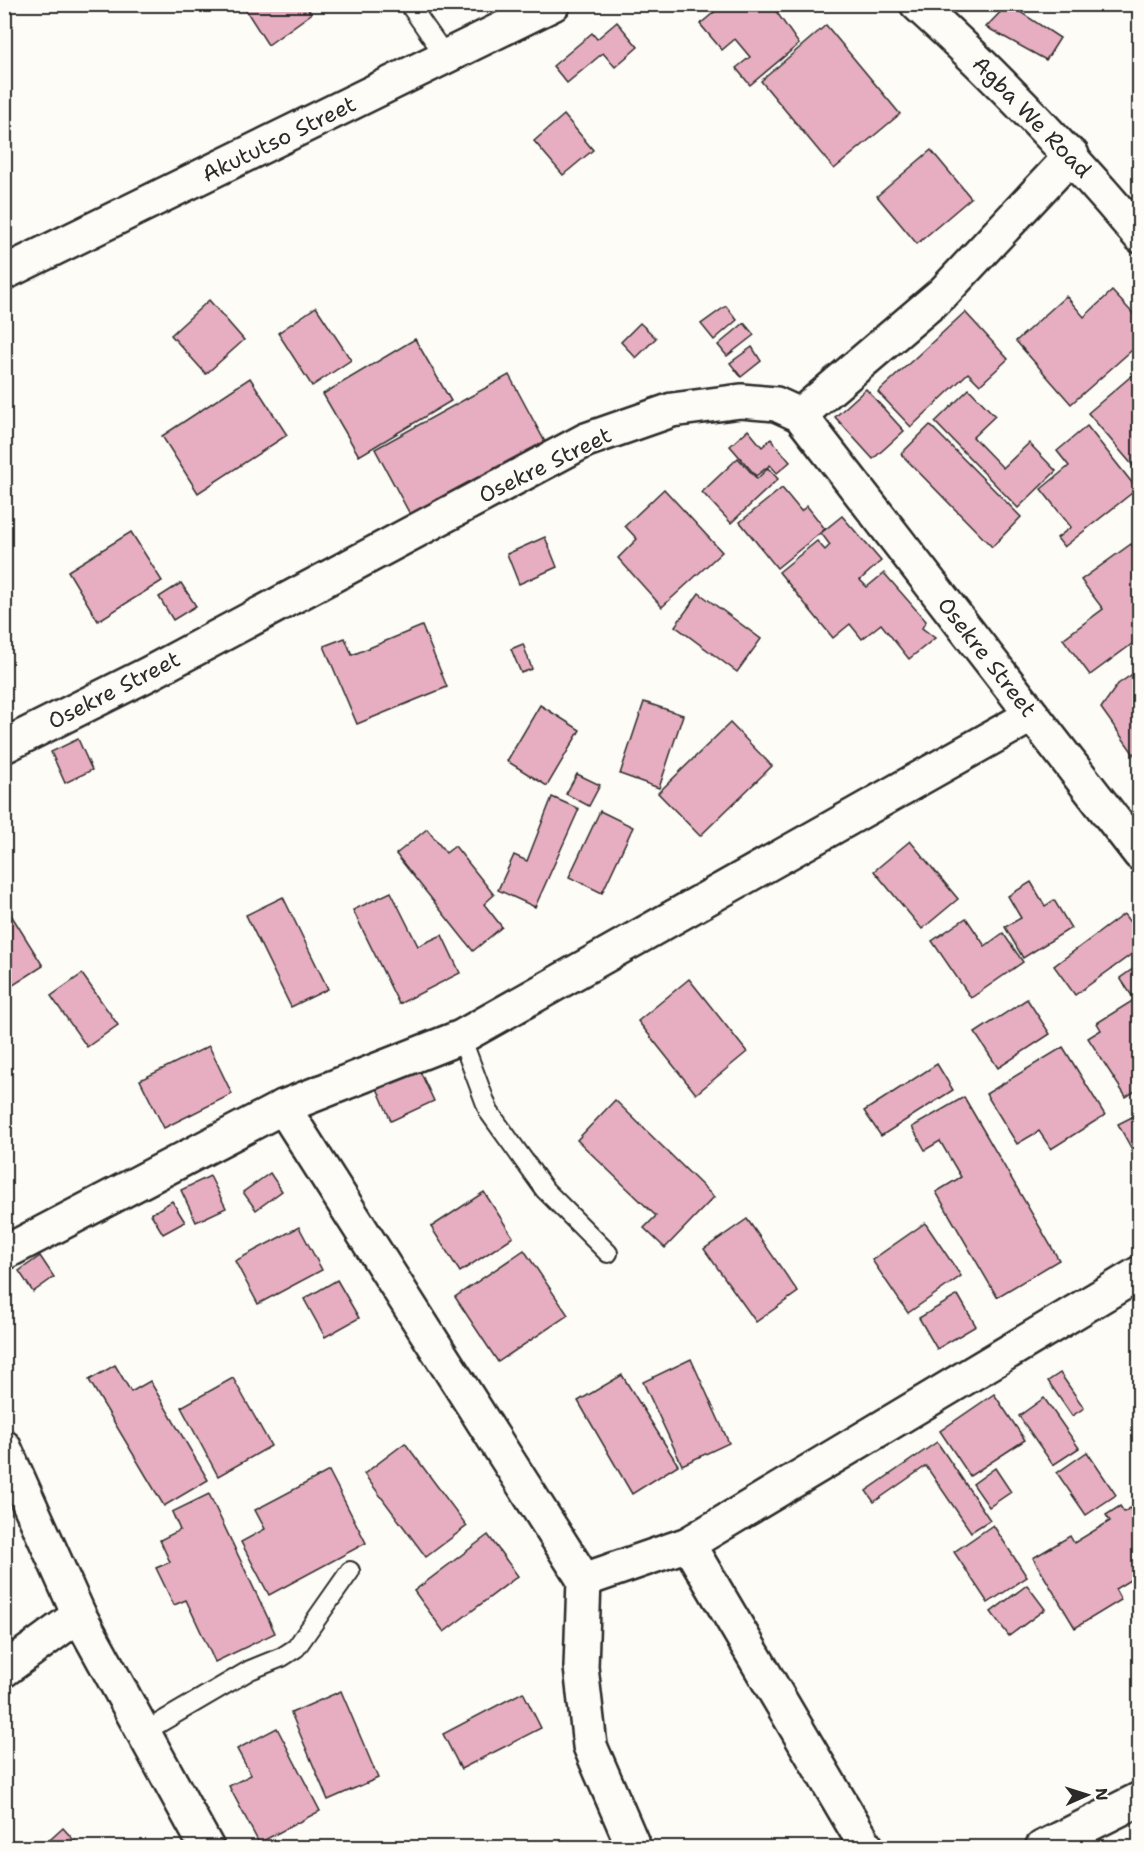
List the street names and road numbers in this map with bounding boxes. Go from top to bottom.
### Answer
street label: Agba We Road [966,50,1098,184]
street label: Akututso Street [197,89,361,189]
street label: Osekre Street [474,420,616,510]
street label: Osekre Street [931,591,1043,723]
street label: Osekre Street [43,644,185,736]

